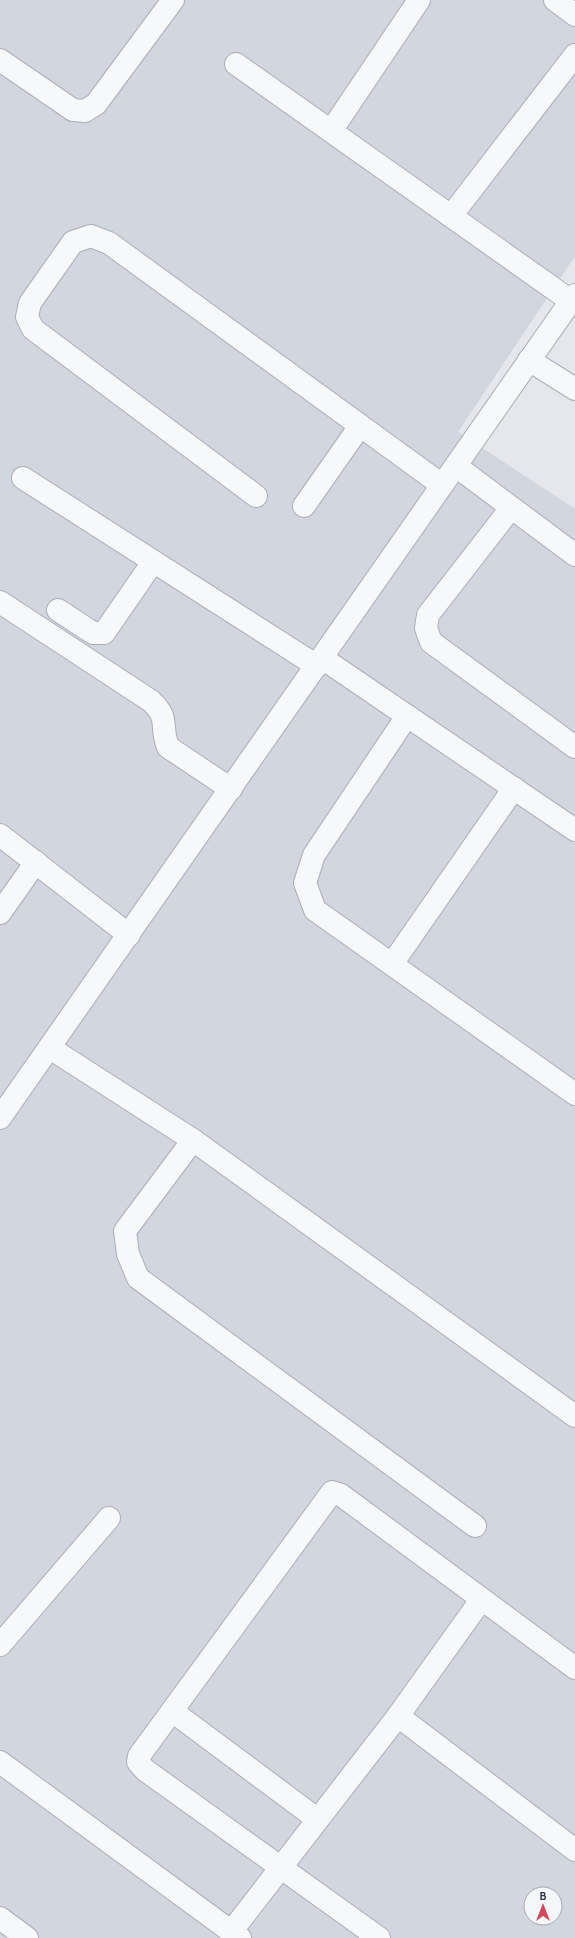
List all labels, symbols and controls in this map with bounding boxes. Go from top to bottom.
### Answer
north arrow [523,1886,563,1926]
text: B [540,1889,547,1903]

